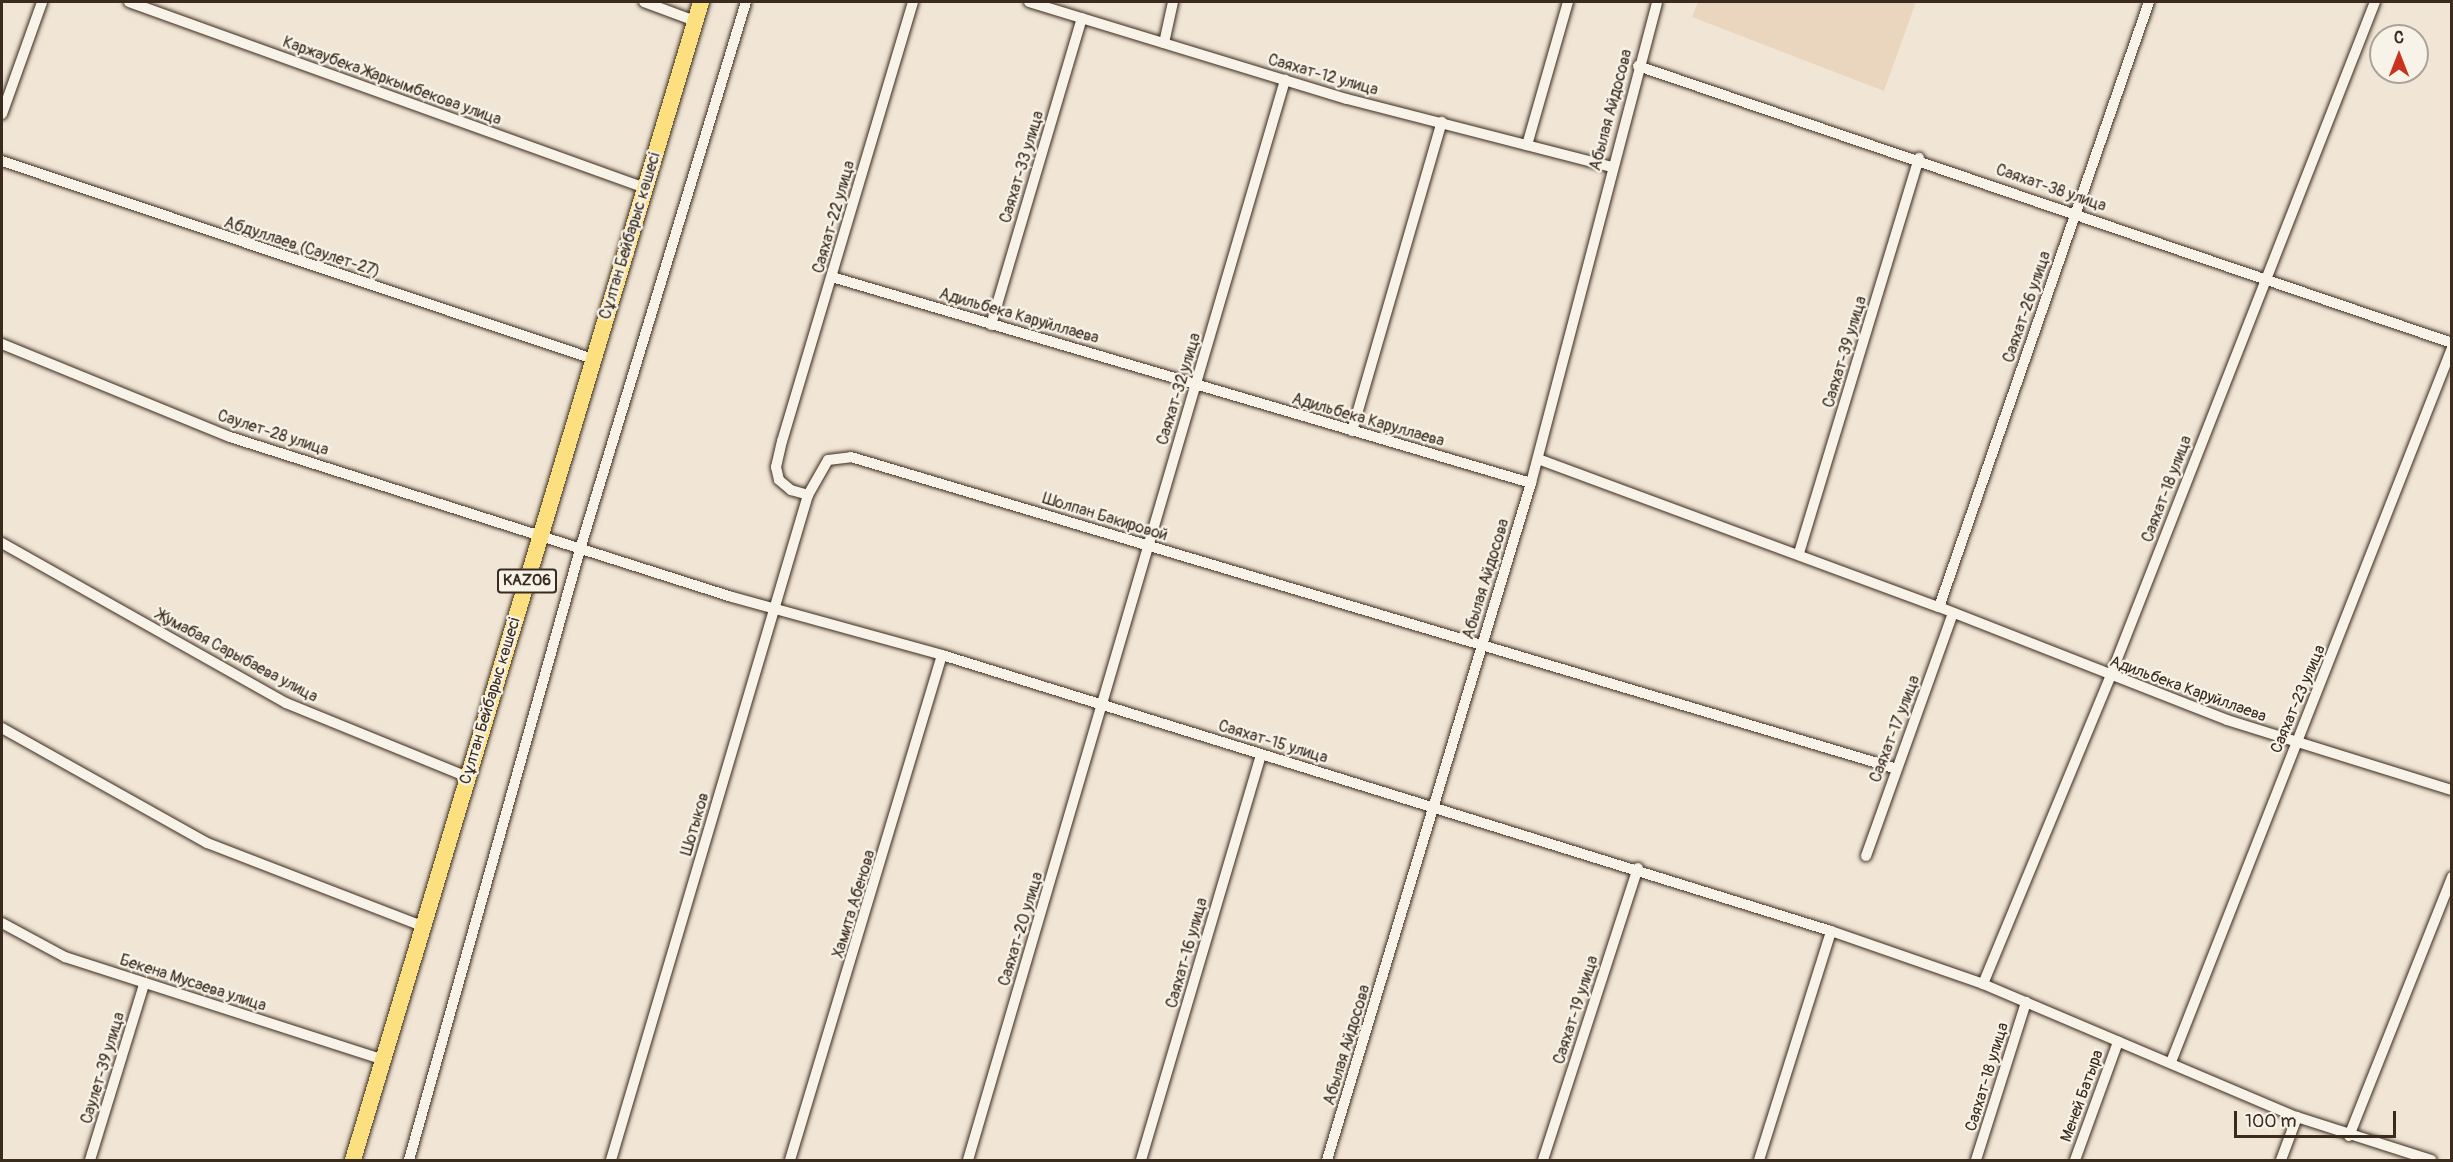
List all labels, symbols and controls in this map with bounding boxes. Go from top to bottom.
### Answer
north arrow [2369,24,2429,84]
text: С [2394,28,2404,48]
street label: Каржаубека Жаркымбекова улица [280,32,504,130]
street label: Абылая Айдосова [1586,47,1636,173]
street label: Саяхат-12 улица [1266,50,1380,100]
street label: Саяхат-33 улица [996,109,1048,225]
street label: Сұлтан Бейбарыс көшесі [595,150,665,322]
street label: Саяхат-22 улица [809,158,859,276]
street label: Саяхат-38 улица [1993,160,2109,216]
street label: Абдуллаев (Саулет-27) [222,213,382,281]
street label: Саяхат-26 улица [1999,249,2055,365]
street label: Адильбека Каруйллаева [937,284,1101,348]
street label: Саяхат-39 улица [1819,294,1871,410]
street label: Саяхат-32 улица [1153,331,1205,447]
street label: Адильбека Каруллаева [1290,389,1446,451]
street label: Саулет-28 улица [215,406,331,460]
street label: Саяхат-18 улица [2138,433,2196,545]
street label: Шолпан Бакировой [1040,489,1170,545]
street label: Абылая Айдосова [1459,516,1513,642]
road number: KAZ06 [497,569,557,593]
street label: Жумабая Сарыбаева улица [153,605,321,707]
street label: Сұлтан Бейбарыс көшесі [455,615,525,787]
street label: Саяхат-23 улица [2267,642,2329,756]
street label: Адильбека Каруйллаева [2107,652,2269,726]
street label: Саяхат-17 улица [1866,673,1924,785]
street label: Саяхат-15 улица [1216,716,1330,768]
street label: Шотыков [677,790,713,858]
street label: Хамита Абенова [828,848,880,960]
street label: Саяхат-20 улица [995,870,1047,988]
street label: Саяхат-16 улица [1162,896,1212,1010]
street label: Бекена Мусаева улица [117,950,269,1016]
street label: Саяхат-19 улица [1549,953,1603,1067]
street label: Абылая Айдосова [1320,982,1374,1108]
street label: Саулет-39 улица [77,1010,129,1126]
street label: Саяхат-18 улица [1961,1020,2013,1134]
street label: Меней Батыра [2056,1047,2108,1145]
scale bar [2237,1099,2399,1137]
text: 100 m [2245,1110,2297,1133]

